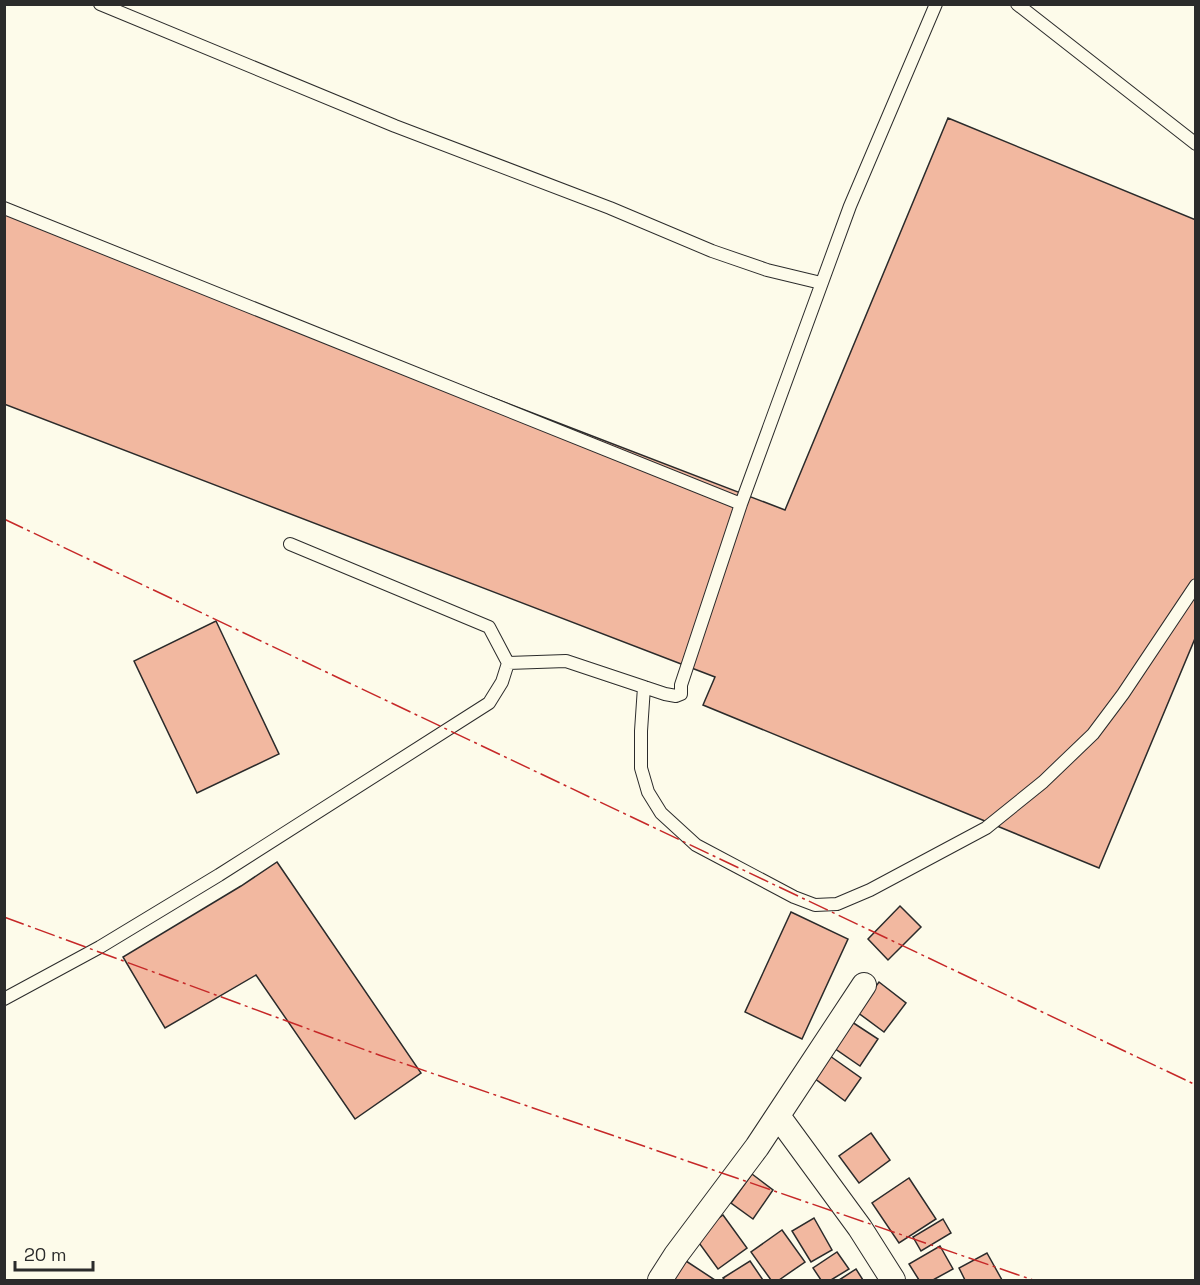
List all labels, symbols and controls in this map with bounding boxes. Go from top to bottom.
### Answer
scale bar [15,1234,93,1272]
text: 20 m [24,1243,67,1266]

